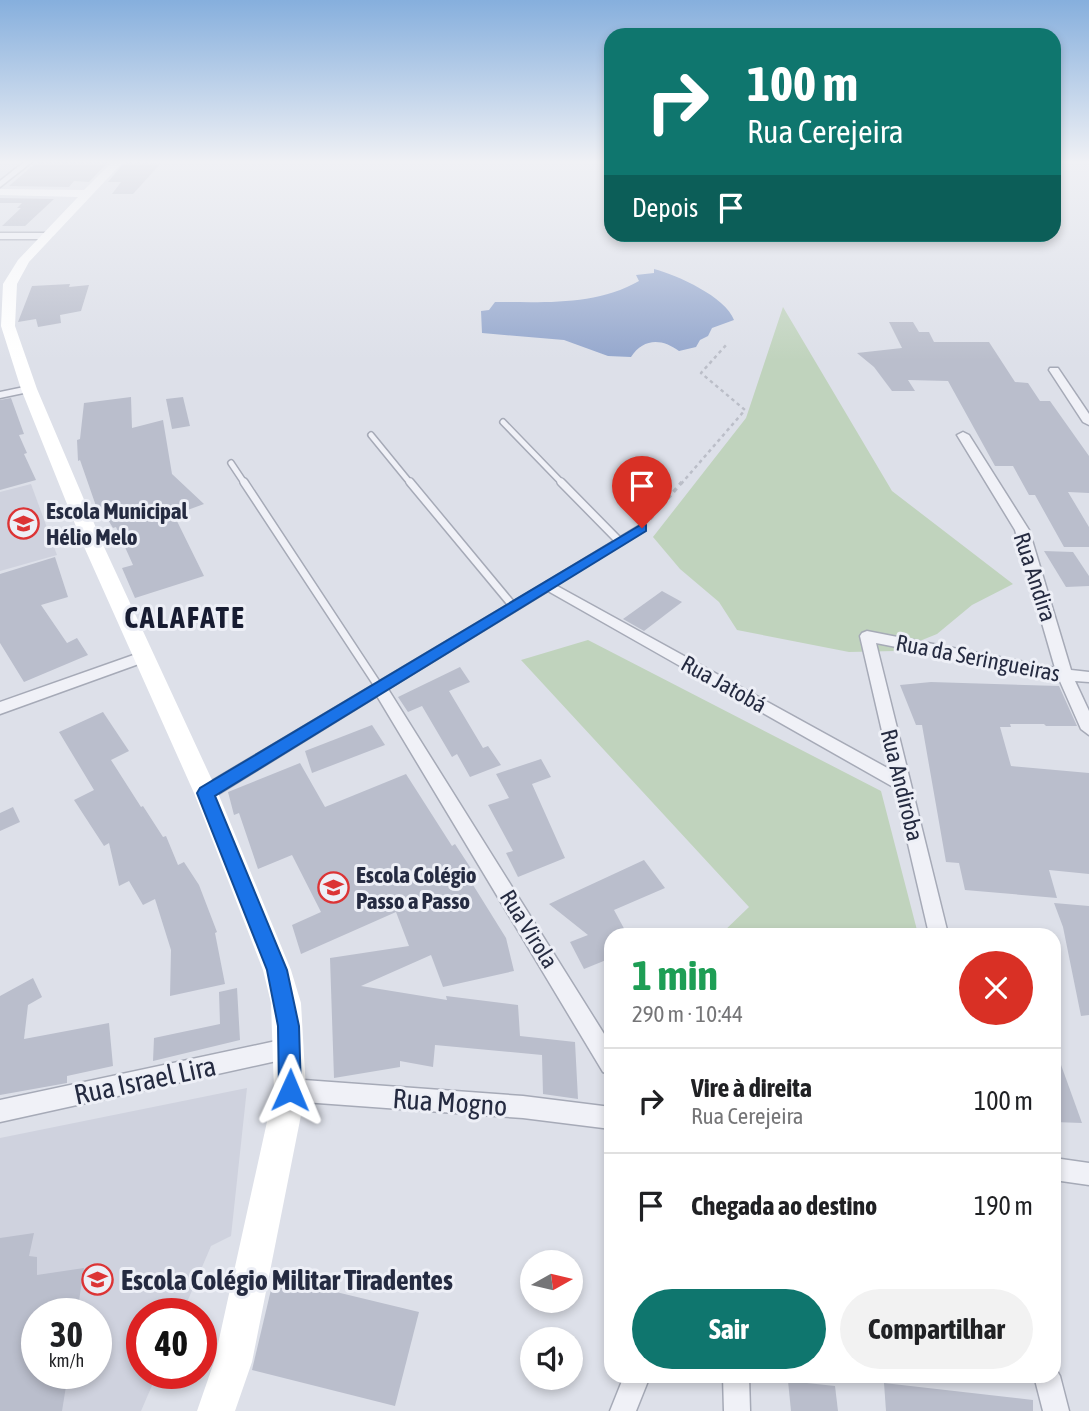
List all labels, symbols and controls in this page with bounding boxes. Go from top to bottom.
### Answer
text: 100 m [747,55,858,111]
icon: right [632,56,723,147]
text: Rua Cerejeira [747,113,904,150]
icon: arrive [712,189,750,227]
text: Depois [632,193,698,223]
pin [612,456,672,528]
icon: arrive [623,467,661,505]
place label: Escola Municipal Hélio Melo [46,498,189,550]
school or university icon: Escola Municipal Hélio Melo [6,507,40,541]
street label: Rua Andira [1008,529,1062,625]
district label: CALAFATE [124,600,246,634]
street label: Rua da Seringueiras [894,629,1062,687]
street label: Rua Jatobá [677,650,771,718]
street label: Rua Andiroba [876,726,928,844]
place label: Escola Colégio Passo a Passo [356,862,477,914]
school or university icon: Escola Colégio Passo a Passo [316,871,350,905]
street label: Rua Virola [495,885,563,973]
text: 1 min [632,951,718,999]
button: close [959,951,1033,1025]
text: 290 m · 10:44 [632,1001,743,1027]
street label: Rua Israel Lira [71,1049,219,1111]
position arrow [253,1053,327,1127]
text: Vire à direita [691,1073,812,1103]
street label: Rua Mogno [391,1082,509,1122]
icon: right [632,1082,670,1120]
text: 100 m [974,1086,1033,1116]
text: Rua Cerejeira [691,1103,804,1129]
icon: arrive [632,1187,670,1225]
text: Chegada ao destino [691,1191,877,1221]
text: 190 m [974,1191,1033,1221]
north arrow [520,1250,583,1312]
map controls [520,1250,583,1390]
school or university icon: Escola Colégio Militar Tiradentes [81,1263,115,1297]
place label: Escola Colégio Militar Tiradentes [121,1264,453,1296]
button: Sair [632,1289,826,1369]
button: Compartilhar [840,1289,1033,1369]
speed limit sign: 40 [126,1298,217,1389]
text: 30 [50,1314,83,1354]
button: sound [520,1327,583,1390]
text: km/h [49,1350,84,1371]

